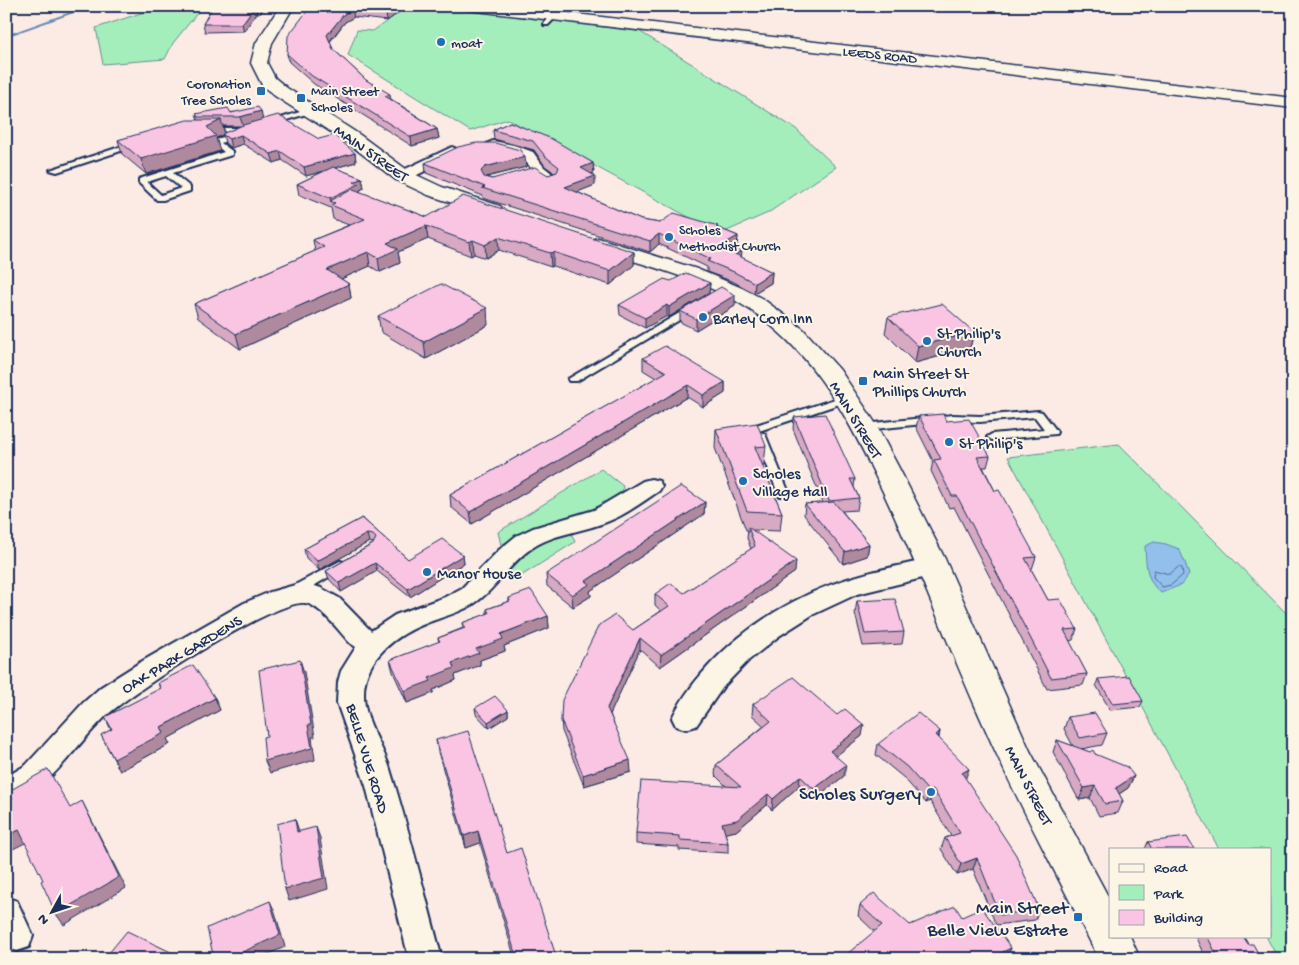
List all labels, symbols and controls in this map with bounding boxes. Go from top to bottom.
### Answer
marker: moat [435,36,447,48]
place label: moat [451,36,483,53]
street label: LEEDS ROAD [842,44,919,69]
place label: Coronation Tree Scholes [180,77,252,110]
place label: Main Street Scholes [311,84,380,117]
marker: Coronation Tree Scholes [255,85,267,97]
marker: Main Street Scholes [295,92,307,104]
street label: MAIN STREET [329,122,412,188]
place label: Scholes Methodist Church [679,223,781,256]
marker: Scholes Methodist Church [663,231,675,243]
marker: Barley Corn Inn [697,311,709,323]
place label: Barley Corn Inn [712,311,813,330]
place label: St Philip's Church [937,326,1002,363]
marker: St Philip's Church [921,335,933,347]
place label: Main Street St Phillips Church [872,366,970,403]
marker: Main Street St Phillips Church [857,375,869,387]
street label: MAIN STREET [824,379,885,464]
marker: St Philip's [943,436,955,448]
place label: St Philip's [959,436,1024,455]
place label: Scholes Village Hall [752,466,828,503]
marker: Scholes Village Hall [737,475,749,487]
marker: Manor House [421,566,433,578]
place label: Manor House [437,566,522,585]
street label: OAK PARK GARDENS [119,612,247,699]
street label: BELLE VUE ROAD [340,701,391,817]
street label: MAIN STREET [999,744,1055,830]
place label: Scholes Surgery [799,784,922,807]
marker: Scholes Surgery [925,786,937,798]
legend [1109,848,1272,938]
text: Road [1154,860,1188,878]
text: Park [1153,886,1184,904]
north arrow [28,888,78,938]
place label: Main Street Belle View Estate [926,898,1070,943]
text: N [35,910,53,928]
text: Building [1153,910,1203,928]
marker: Main Street Belle View Estate [1072,911,1084,923]

